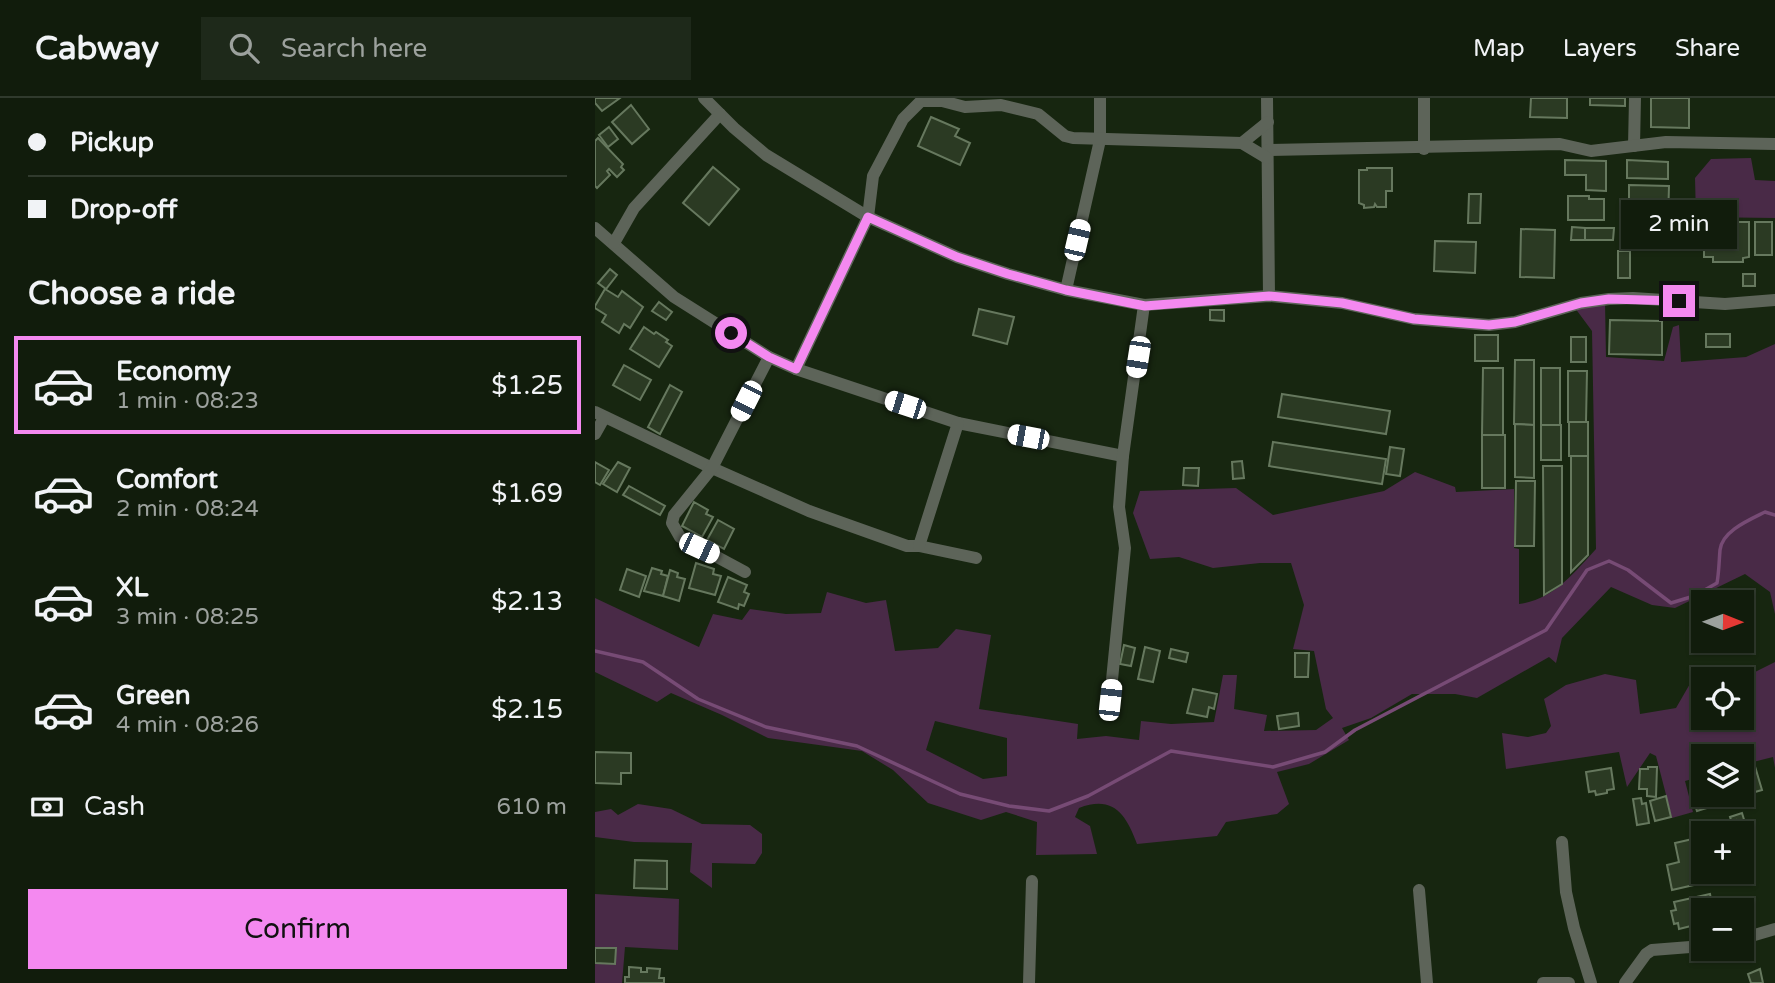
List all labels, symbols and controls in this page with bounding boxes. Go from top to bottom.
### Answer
search box [201,17,691,80]
text: Cabway [35,29,159,68]
icon: search [225,29,263,67]
text: Search here [281,33,427,64]
text: Map [1473,34,1525,63]
text: Layers [1563,34,1637,63]
text: Share [1675,34,1740,63]
text: Pickup [70,127,154,158]
text: Drop-off [70,194,177,225]
callout: 2 min [1621,200,1737,248]
text: 2 min [1648,210,1710,238]
car [1063,217,1092,263]
text: Choose a ride [28,275,235,313]
route end [1663,285,1695,317]
route start [715,317,747,349]
car [1125,335,1152,379]
icon: car [32,354,95,417]
text: Economy [116,356,231,387]
text: $1.25 [491,370,563,401]
car [728,378,765,424]
text: 1 min · 08:23 [116,387,259,415]
car [882,389,929,421]
car [1006,423,1051,451]
icon: car [32,462,95,525]
text: Comfort [116,464,218,495]
text: $1.69 [491,478,563,509]
text: 2 min · 08:24 [116,495,259,523]
car [676,530,723,566]
icon: car [32,570,95,633]
text: XL [116,572,148,603]
text: $2.13 [491,586,563,617]
north arrow [1691,590,1753,653]
map controls [1691,590,1754,961]
text: 3 min · 08:25 [116,603,259,631]
button: locate [1691,667,1754,730]
icon: car [32,678,95,741]
car [1098,678,1123,722]
text: Green [116,680,191,711]
text: $2.15 [491,694,563,725]
text: 4 min · 08:26 [116,711,259,739]
button: layers [1691,744,1754,807]
icon: cash [28,788,66,826]
text: Cash [84,791,145,822]
text: 610 m [497,793,567,821]
button: + [1691,821,1754,884]
button: Confirm [28,889,567,969]
button: − [1691,898,1754,961]

